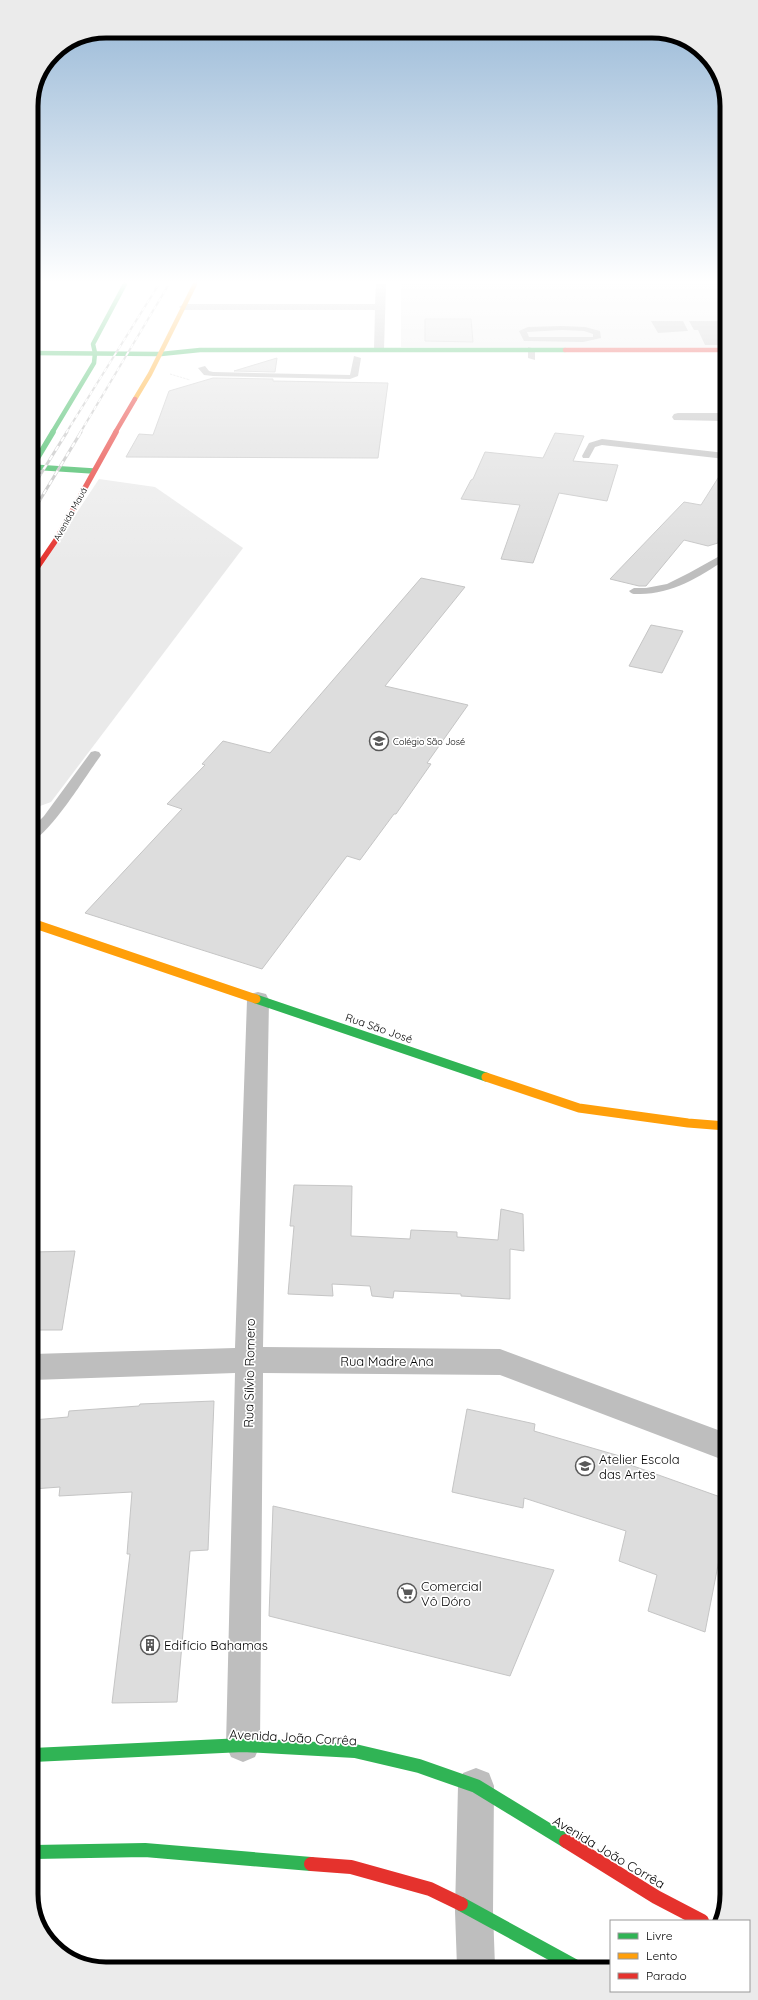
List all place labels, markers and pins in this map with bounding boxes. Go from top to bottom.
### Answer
school or university icon: Colégio São José [368,730,390,752]
place label: Colégio São José [393,736,465,747]
place label: Atelier Escola das Artes [599,1451,680,1482]
school or university icon: Atelier Escola das Artes [574,1455,596,1477]
place label: Comercial Vô Dóro [421,1578,482,1609]
supermarket icon: Comercial Vô Dóro [396,1582,418,1604]
building icon: Edifício Bahamas [139,1634,161,1656]
place label: Edifício Bahamas [164,1637,268,1653]

